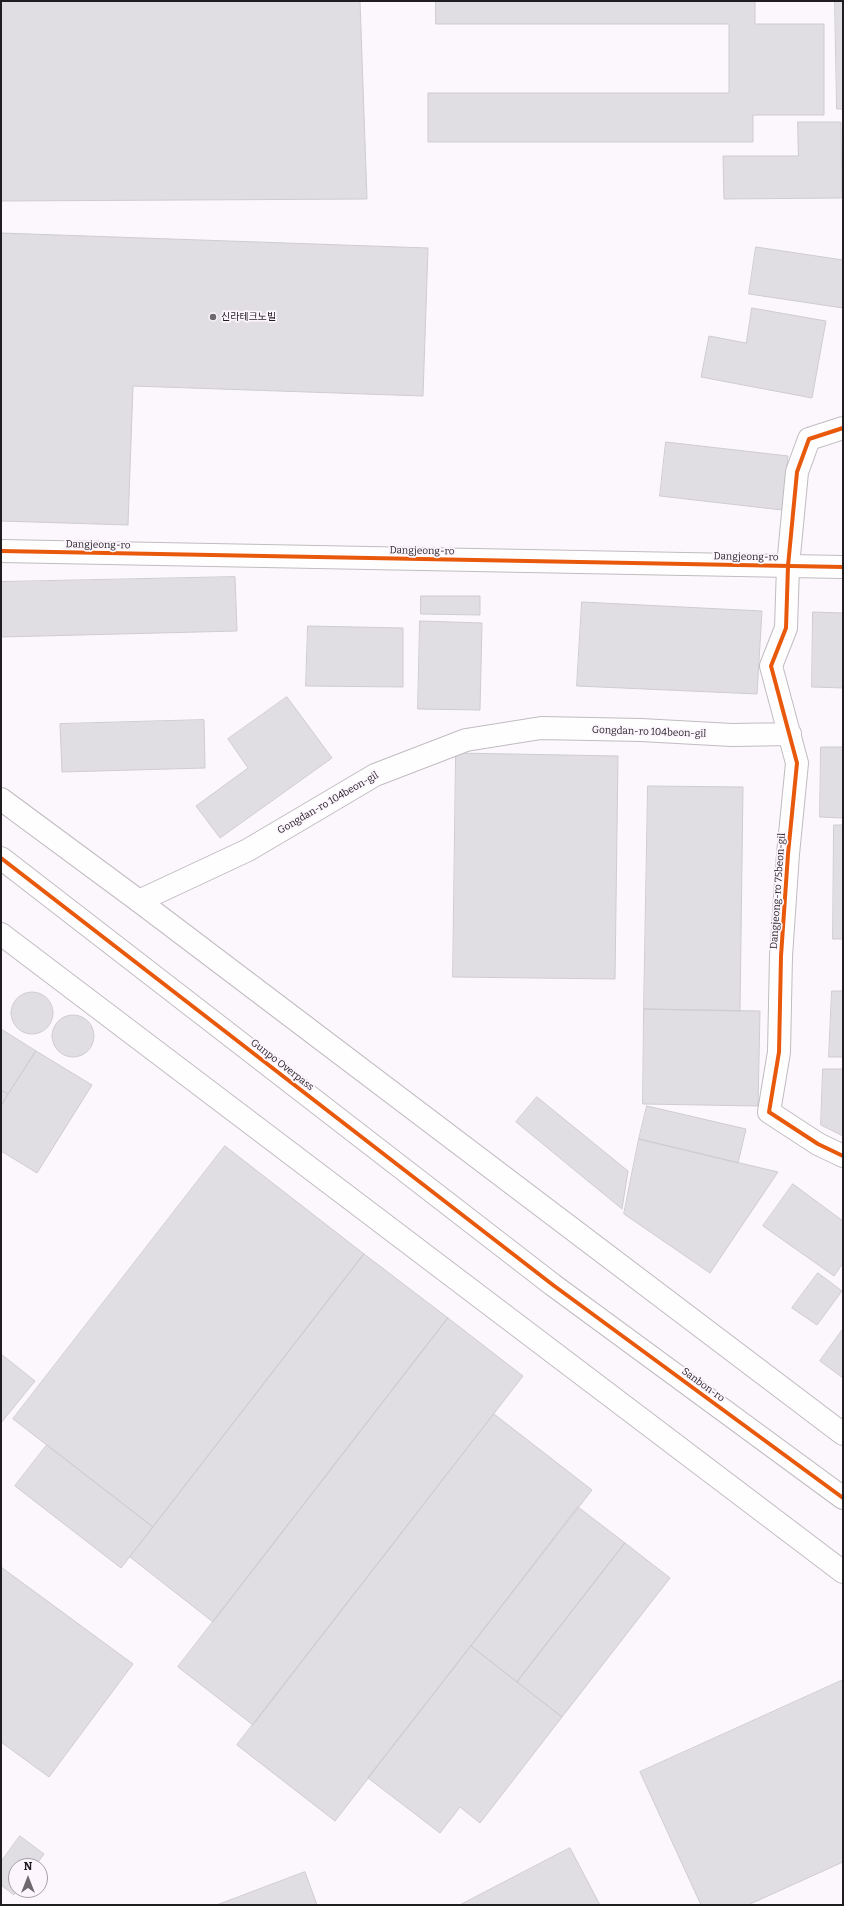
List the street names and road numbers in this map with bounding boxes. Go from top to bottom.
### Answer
street label: Dangjeong-ro [65,538,131,552]
street label: Dangjeong-ro [389,544,455,558]
street label: Dangjeong-ro [713,550,779,564]
street label: Gongdan-ro 104beon-gil [592,724,706,740]
street label: Gongdan-ro 104beon-gil [275,769,381,837]
street label: Dangjeong-ro 75beon-gil [768,832,788,950]
street label: Gunpo Overpass [248,1037,316,1093]
street label: Sanbon-ro [679,1365,727,1405]

